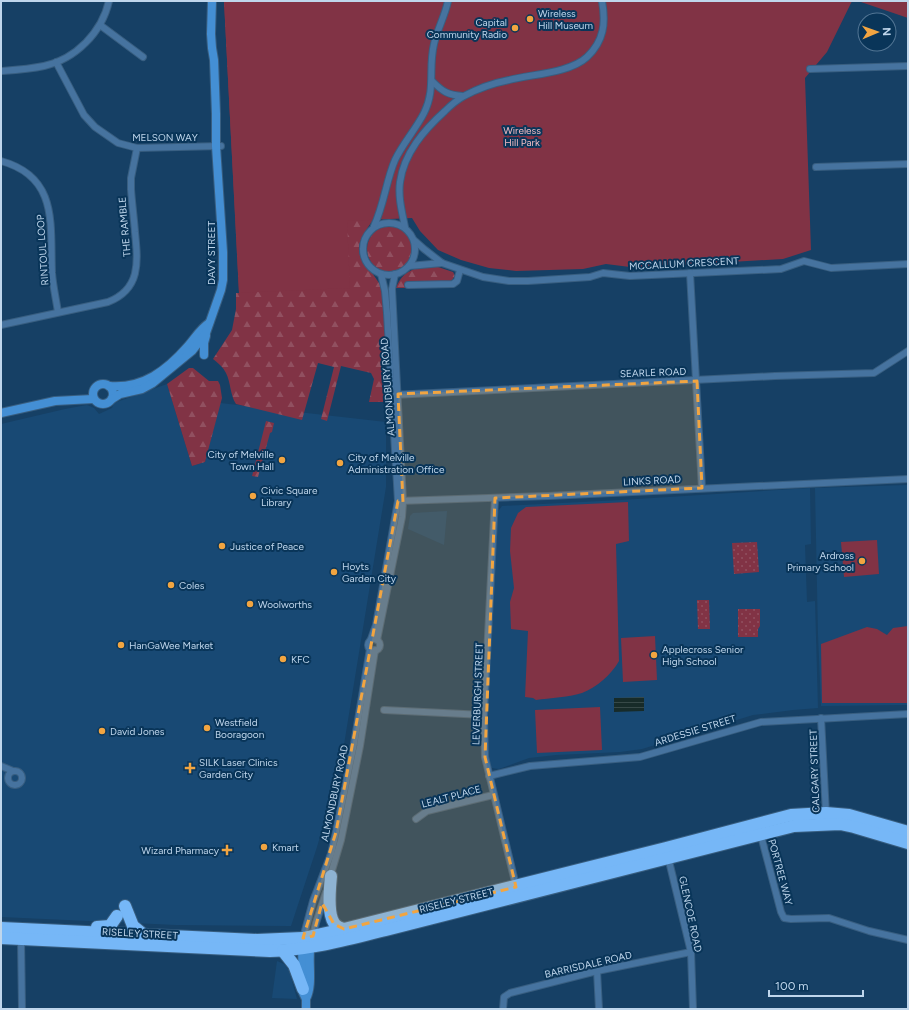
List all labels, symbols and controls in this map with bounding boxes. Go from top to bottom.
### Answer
place label: Wireless Hill Museum [538,7,593,32]
north arrow [857,12,897,52]
marker: Wireless Hill Museum [525,14,535,24]
place label: Capital Community Radio [427,16,507,41]
marker: Capital Community Radio [510,23,520,33]
text: N [880,27,893,36]
park label: Wireless Hill Park [503,124,541,149]
street label: MELSON WAY [132,131,198,144]
street label: THE RAMBLE [115,196,134,257]
street label: RINTOUL LOOP [34,214,51,286]
street label: DAVY STREET [205,221,218,285]
street label: MCCALLUM CRESCENT [629,254,740,273]
street label: ALMONDBURY ROAD [378,337,397,437]
street label: SEARLE ROAD [620,365,687,380]
place label: City of Melville Town Hall [208,448,275,473]
place label: City of Melville Administration Office [348,451,445,476]
marker: City of Melville Town Hall [277,455,287,465]
marker: City of Melville Administration Office [335,458,345,468]
street label: LINKS ROAD [623,472,681,489]
place label: Civic Square Library [261,484,318,509]
marker: Civic Square Library [248,491,258,501]
place label: Justice of Peace [230,540,304,553]
marker: Justice of Peace [217,541,227,551]
place label: Ardross Primary School [787,549,854,574]
marker: Ardross Primary School [857,556,867,566]
place label: Hoyts Garden City [342,560,397,585]
marker: Hoyts Garden City [329,567,339,577]
place label: Coles [179,579,205,592]
marker: Coles [166,580,176,590]
place label: Woolworths [258,598,312,611]
marker: Woolworths [245,599,255,609]
place label: HanGaWee Market [129,639,214,652]
marker: HanGaWee Market [116,640,126,650]
street label: LEVERBURGH STREET [469,642,486,745]
place label: Applecross Senior High School [662,643,744,668]
marker: Applecross Senior High School [649,650,659,660]
place label: KFC [291,653,310,666]
marker: KFC [278,654,288,664]
street label: ARDESSIE STREET [653,712,738,749]
place label: Westfield Booragoon [215,716,265,741]
marker: Westfield Booragoon [202,723,212,733]
place label: David Jones [110,725,165,738]
marker: David Jones [97,726,107,736]
street label: CALGARY STREET [807,729,822,813]
street label: ALMONDBURY ROAD [318,743,351,843]
place label: SILK Laser Clinics Garden City [199,756,278,781]
marker: SILK Laser Clinics Garden City [184,762,196,774]
street label: LEALT PLACE [420,782,482,811]
street label: PORTREE WAY [765,838,796,907]
place label: Kmart [272,841,299,854]
marker: Kmart [259,842,269,852]
place label: Wizard Pharmacy [141,844,220,857]
marker: Wizard Pharmacy [222,845,232,855]
street label: GLENCOE ROAD [676,875,705,953]
street label: RISELEY STREET [418,885,495,916]
street label: RISELEY STREET [102,925,179,942]
street label: BARRISDALE ROAD [543,948,633,981]
scale bar [769,972,863,998]
text: 100 m [775,979,809,993]

